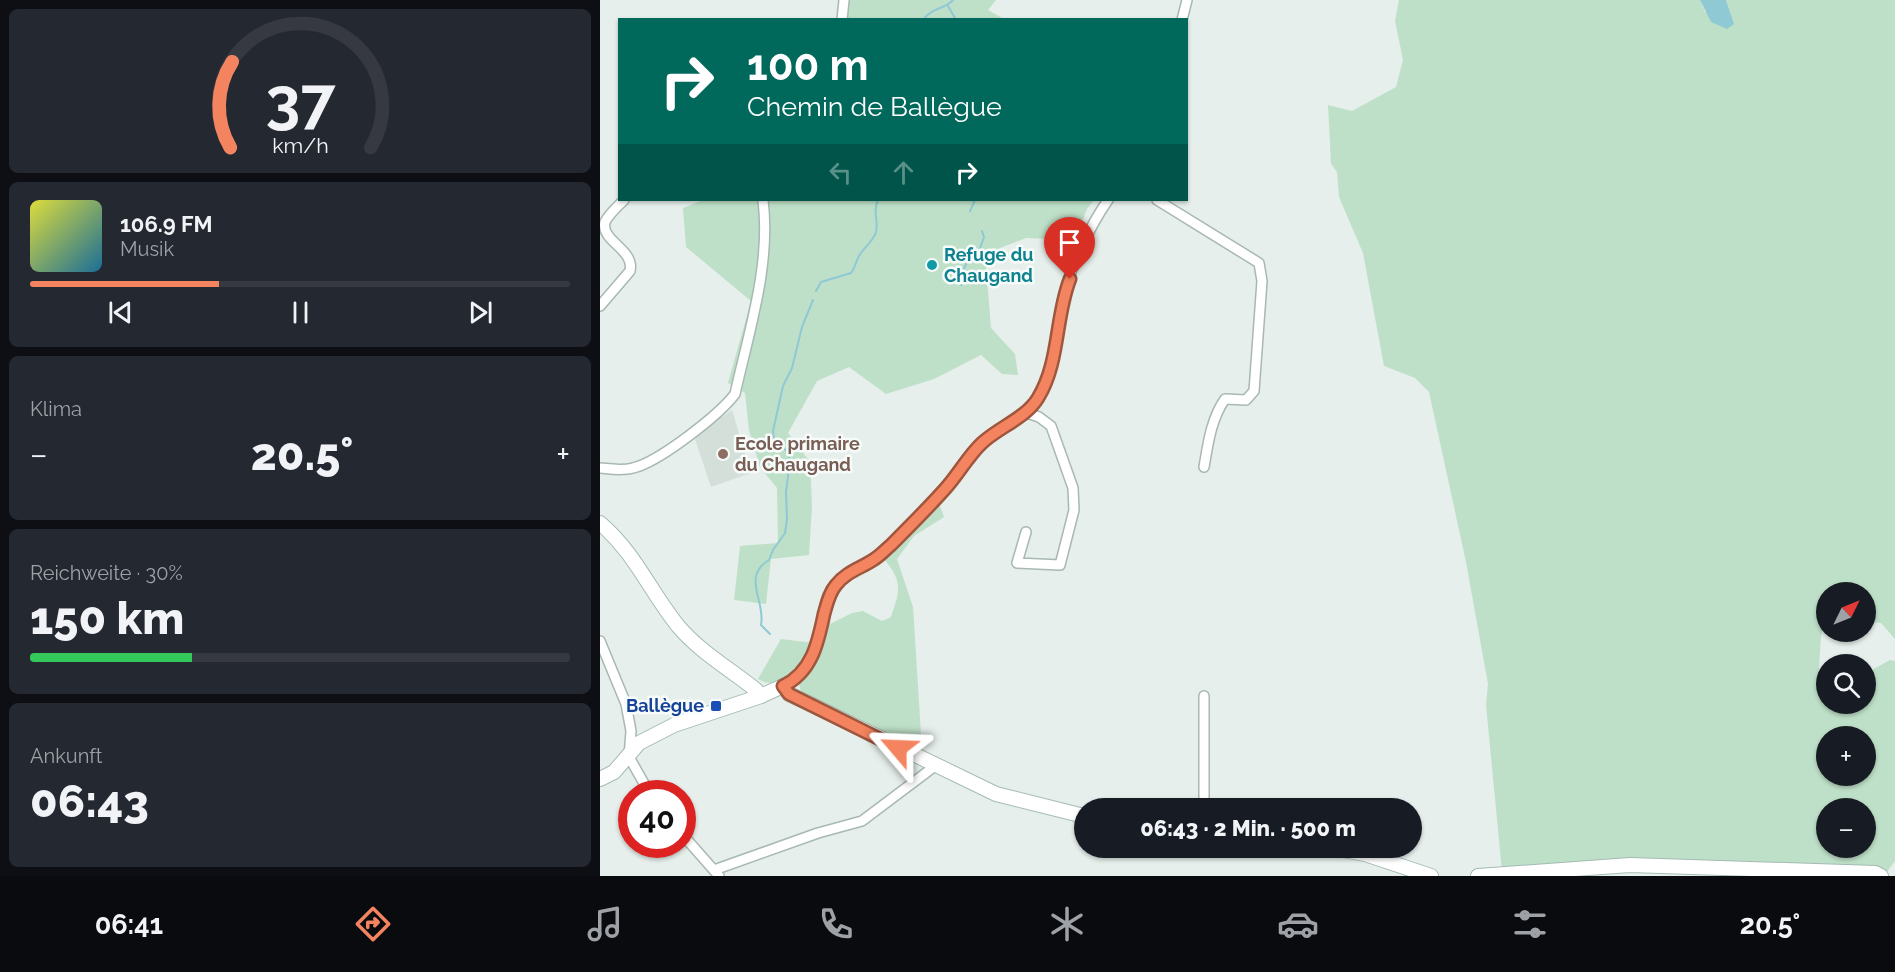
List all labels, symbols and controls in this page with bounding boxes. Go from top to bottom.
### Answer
text: 100 m [747,41,869,90]
icon: right [648,42,726,120]
text: 37 [265,63,336,137]
text: Chemin de Ballègue [747,91,1002,122]
text: km/h [272,134,328,159]
icon: left [824,156,857,189]
icon: ahead [887,156,920,189]
icon: right [950,156,983,189]
text: 106.9 FM [120,211,213,237]
pin [1044,217,1095,279]
icon: arrive [1053,226,1086,259]
text: Musik [120,237,174,261]
place label: Refuge du Chaugand [944,244,1033,286]
marker: Refuge du Chaugand [925,258,939,272]
icon: previous [104,296,137,329]
icon: pause [284,296,317,329]
icon: next [464,296,497,329]
text: Klima [30,397,82,421]
text: 20.5° [251,428,353,481]
place label: Ecole primaire du Chaugand [735,433,860,475]
text: − [30,435,48,474]
text: + [556,435,570,474]
marker: Ecole primaire du Chaugand [716,447,730,461]
text: Reichweite · 30% [30,561,183,585]
north arrow [1816,582,1876,642]
map controls [1816,582,1876,858]
text: 150 km [30,592,184,645]
button: search [1816,654,1876,714]
place label: Ballègue [626,695,704,716]
marker: Ballègue [709,699,723,713]
position arrow [866,716,930,780]
button: + [1816,726,1876,786]
text: Ankunft [30,744,103,768]
text: 06:43 [30,775,149,828]
speed limit sign: 40 [618,780,696,858]
button: − [1816,798,1876,858]
text: 06:43 · 2 Min. · 500 m [1140,815,1356,841]
icon: directions [352,903,394,945]
icon: music [584,903,626,945]
icon: phone [815,903,857,945]
icon: climate [1046,903,1088,945]
icon: car [1277,903,1319,945]
icon: filters [1509,903,1551,945]
text: 06:41 [95,909,163,940]
text: 20.5° [1740,909,1800,940]

